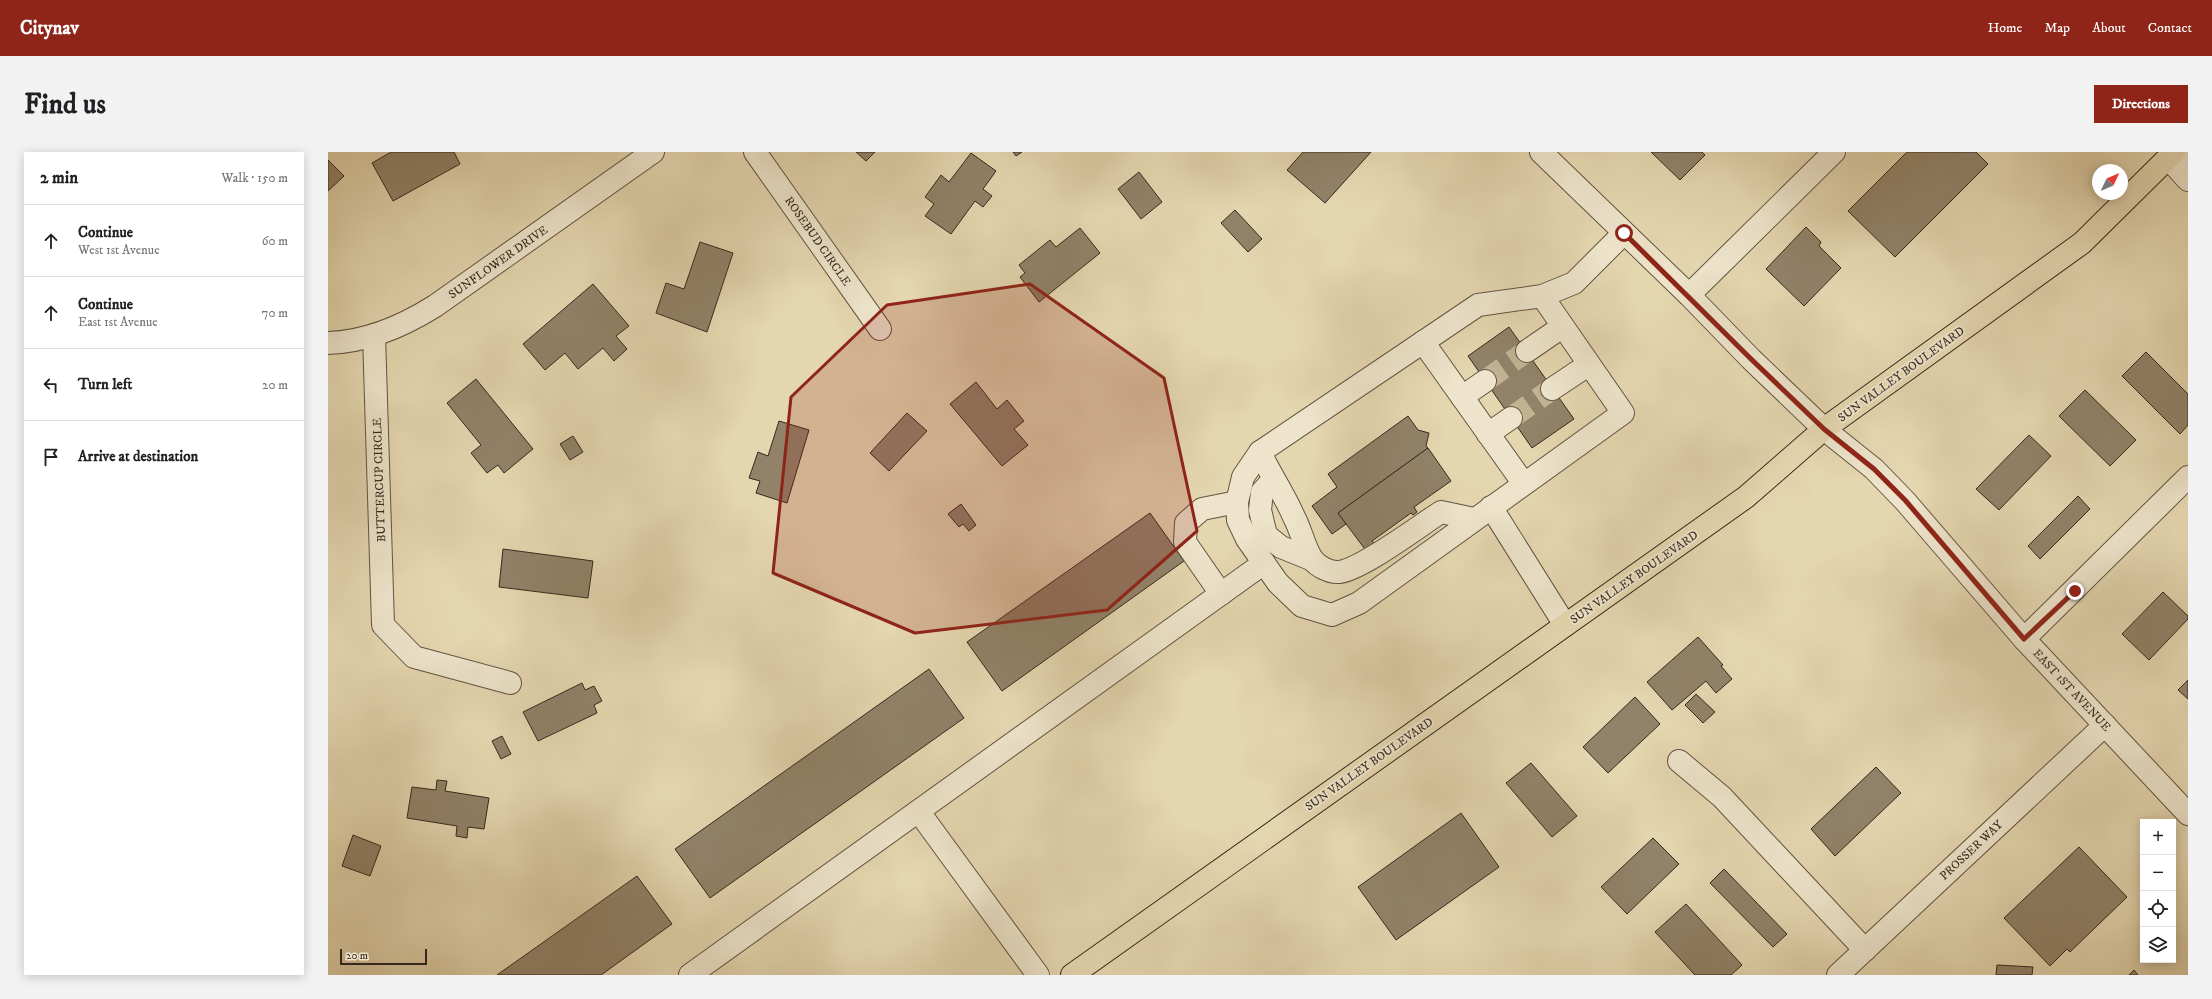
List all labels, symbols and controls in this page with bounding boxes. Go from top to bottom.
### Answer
text: Citynav [20,17,79,40]
text: Home [1988,19,2022,37]
text: Map [2044,19,2070,37]
text: About [2092,19,2126,37]
text: Contact [2148,19,2192,37]
button: Directions [2094,85,2188,123]
text: Find us [24,87,106,122]
north arrow [2092,164,2128,200]
text: 2 min [40,167,78,189]
text: Walk · 150 m [222,170,288,186]
street label: ROSEBUD CIRCLE [781,194,854,289]
street label: SUNFLOWER DRIVE [446,222,551,302]
text: Continue [78,223,133,242]
route start [1615,224,1633,242]
icon: ahead [40,230,62,252]
text: 60 m [262,233,288,249]
text: West 1st Avenue [78,242,160,258]
text: Continue [78,295,133,314]
icon: ahead [40,302,62,324]
text: 70 m [262,305,288,321]
text: East 1st Avenue [78,314,158,330]
street label: SUN VALLEY BOULEVARD [1835,323,1968,425]
icon: left [40,374,62,396]
text: Turn left [78,375,132,394]
text: 20 m [262,377,288,393]
street label: BUTTERCUP CIRCLE [370,417,389,542]
icon: arrive [40,446,62,468]
text: Arrive at destination [78,447,198,466]
street label: SUN VALLEY BOULEVARD [1567,527,1701,627]
route end [2066,582,2084,600]
street label: EAST 1ST AVENUE [2029,646,2114,735]
street label: SUN VALLEY BOULEVARD [1302,714,1436,814]
street label: PROSSER WAY [1937,817,2006,883]
map controls [2140,819,2176,963]
button: + [2140,819,2176,855]
button: − [2140,855,2176,891]
button: locate [2140,891,2176,927]
button: layers [2140,927,2176,963]
scale bar [340,947,427,966]
text: 20 m [346,949,368,963]

